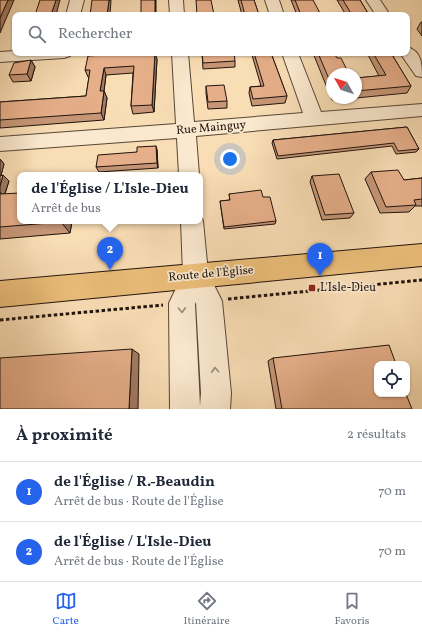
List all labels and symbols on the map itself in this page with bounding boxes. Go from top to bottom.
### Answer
north arrow [326,68,362,104]
street label: Rue Mainguy [175,117,247,139]
your location [220,149,240,169]
pin: 2 [97,237,123,270]
pin: 1 [307,243,333,276]
street label: Route de l'Église [168,261,255,286]
place label: L'Isle-Dieu [320,280,376,296]
marker: L'Isle-Dieu [307,283,317,293]
one-way arrow [178,307,187,314]
one-way arrow [210,367,219,373]

